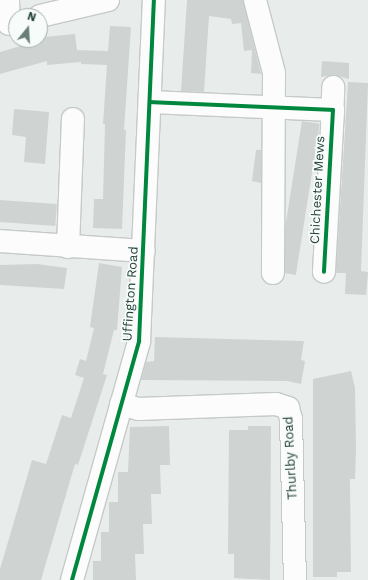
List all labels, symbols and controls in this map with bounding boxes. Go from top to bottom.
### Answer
north arrow [8,8,48,48]
text: N [26,10,37,25]
street label: Chichester Mews [307,135,329,245]
street label: Uffington Road [120,246,142,342]
street label: Thurlby Road [281,416,301,500]

